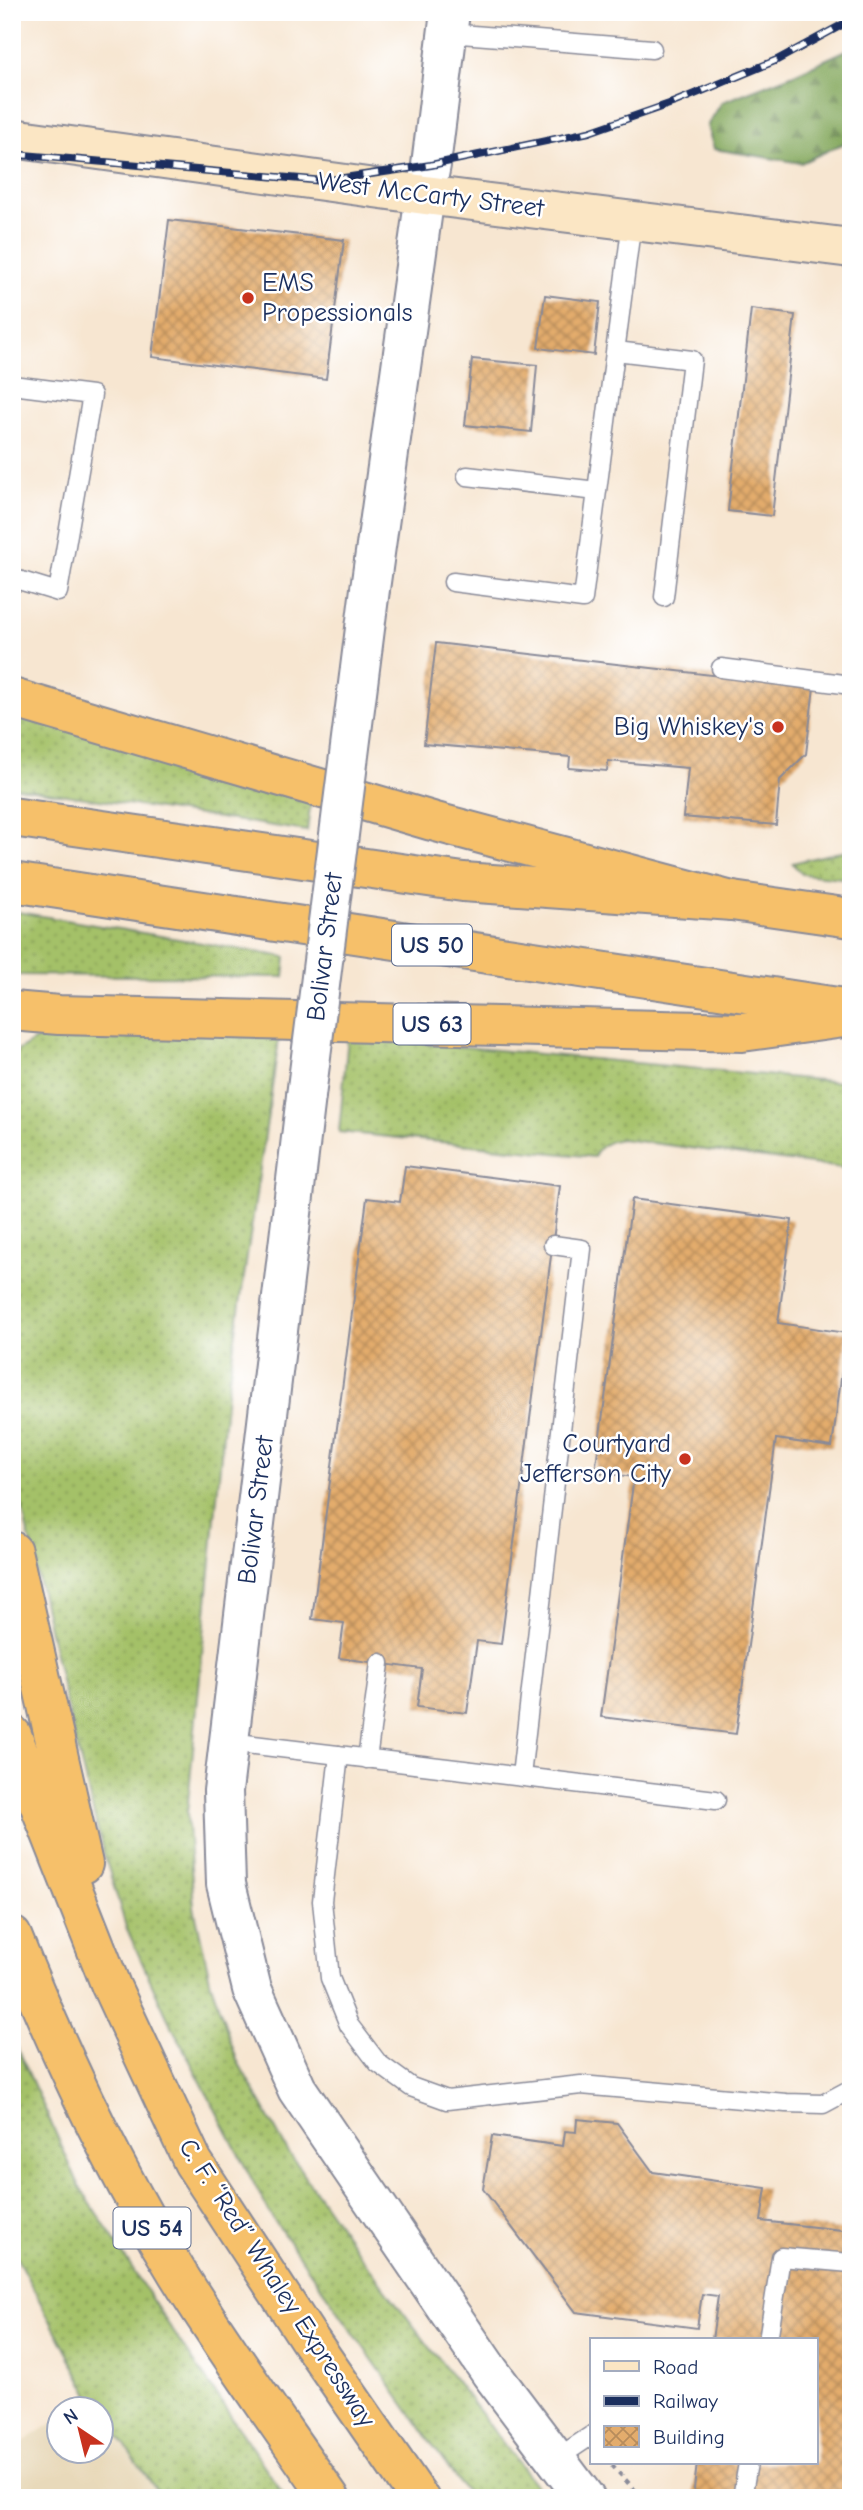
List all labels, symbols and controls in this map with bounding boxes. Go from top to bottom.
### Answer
street label: West McCarty Street [316,166,547,224]
place label: EMS Propessionals [262,268,413,328]
marker: EMS Propessionals [240,290,256,306]
place label: Big Whiskey's [614,712,764,742]
marker: Big Whiskey's [770,719,786,735]
street label: Bolivar Street [301,870,349,1023]
road number: US 50 [392,925,472,965]
road number: US 63 [394,1004,471,1044]
place label: Courtyard Jefferson City [520,1429,671,1489]
street label: Bolivar Street [232,1433,280,1586]
marker: Courtyard Jefferson City [677,1451,693,1467]
street label: C. F. “Red” Whaley Expressway [172,2133,382,2433]
road number: US 54 [114,2208,190,2248]
legend [590,2338,818,2464]
text: Road [653,2355,698,2379]
text: Railway [653,2389,718,2413]
north arrow [46,2394,116,2464]
text: N [59,2404,82,2429]
text: Building [653,2425,725,2449]

